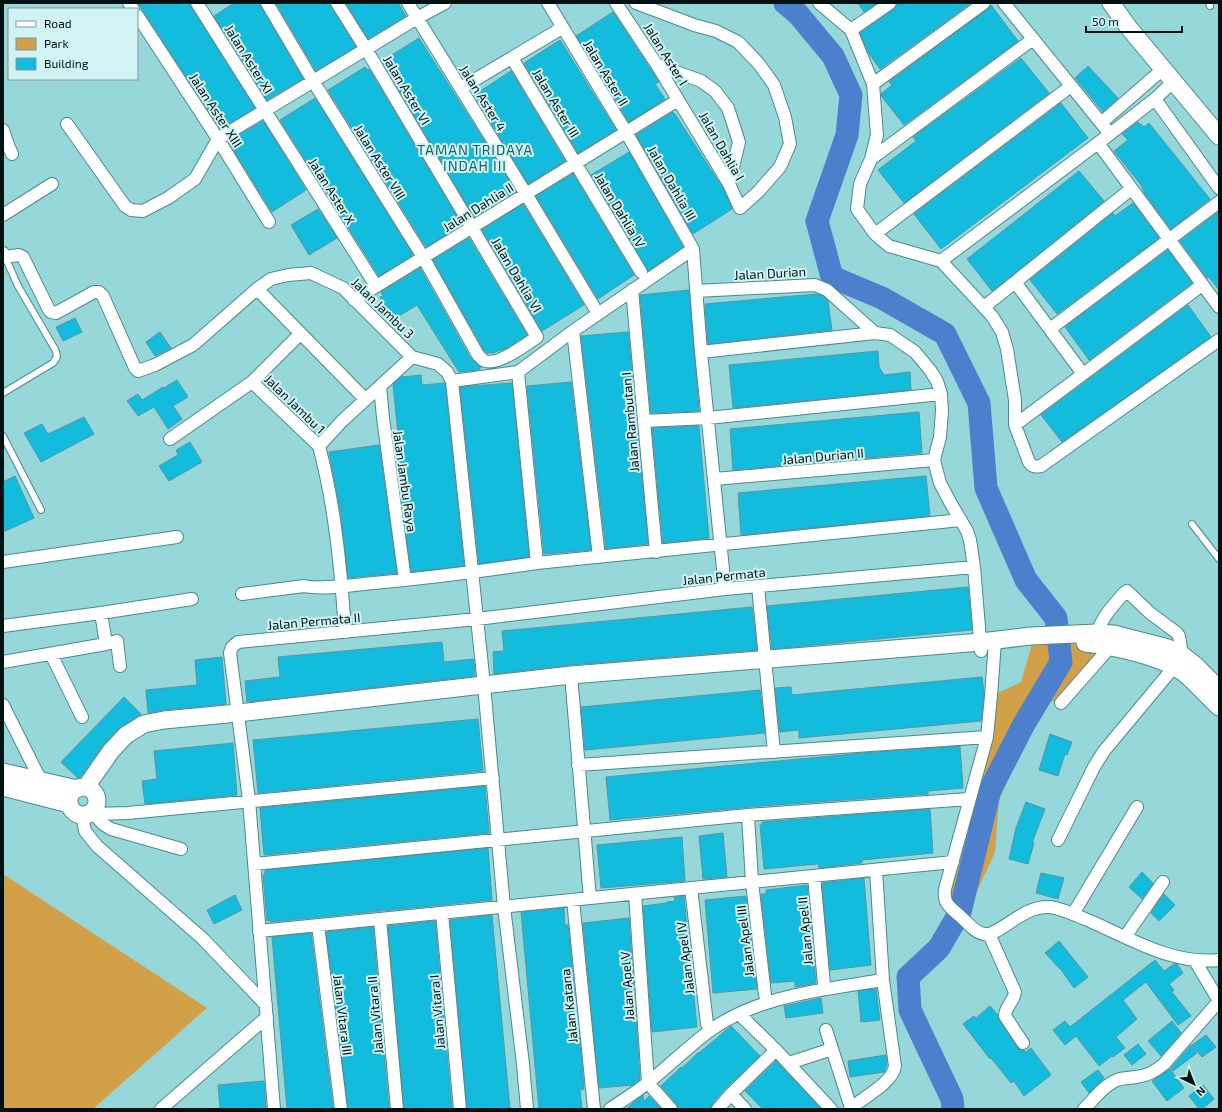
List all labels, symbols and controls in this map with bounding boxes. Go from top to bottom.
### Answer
legend [8,8,138,80]
scale bar [1086,8,1182,34]
text: 50 m [1092,14,1119,28]
text: Road [44,16,72,30]
street label: Jalan Aster I [641,20,691,88]
street label: Jalan Aster XI [221,21,277,97]
text: Park [44,36,69,50]
street label: Jalan Aster II [580,37,632,109]
street label: Jalan Aster VI [380,52,434,128]
text: Building [44,56,89,70]
street label: Jalan Aster 4 [456,62,510,134]
street label: Jalan Aster III [529,66,583,140]
street label: Jalan Aster XIII [186,70,246,150]
street label: Jalan Dahlia I [696,109,748,183]
street label: Jalan Aster VIII [351,122,409,202]
district label: TAMAN TRIDAYA INDAH III [417,141,533,174]
street label: Jalan Dahlia III [644,143,700,223]
street label: Jalan Aster X [305,155,359,227]
street label: Jalan Dahlia IV [591,170,649,251]
street label: Jalan Dahlia II [440,179,516,235]
street label: Jalan Dahlia VI [488,235,546,315]
street label: Jalan Durian [734,263,806,283]
street label: Jalan Jambu 3 [348,274,418,342]
street label: Jalan Jambu 1 [261,371,329,437]
street label: Jalan Rambutan I [618,371,642,473]
street label: Jalan Jambu Raya [390,429,420,533]
street label: Jalan Durian II [782,444,864,468]
street label: Jalan Permata [682,564,766,588]
street label: Jalan Permata II [267,609,361,633]
street label: Jalan Apel II [794,896,816,966]
street label: Jalan Apel III [733,904,757,978]
street label: Jalan Apel IV [673,921,697,995]
street label: Jalan Apel V [617,951,637,1021]
street label: Jalan Katana [557,968,581,1044]
street label: Jalan Vitara III [330,974,356,1056]
street label: Jalan Vitara I [426,974,448,1050]
street label: Jalan Vitara II [364,975,386,1055]
north arrow [1174,1064,1214,1104]
text: N [1194,1084,1209,1099]

